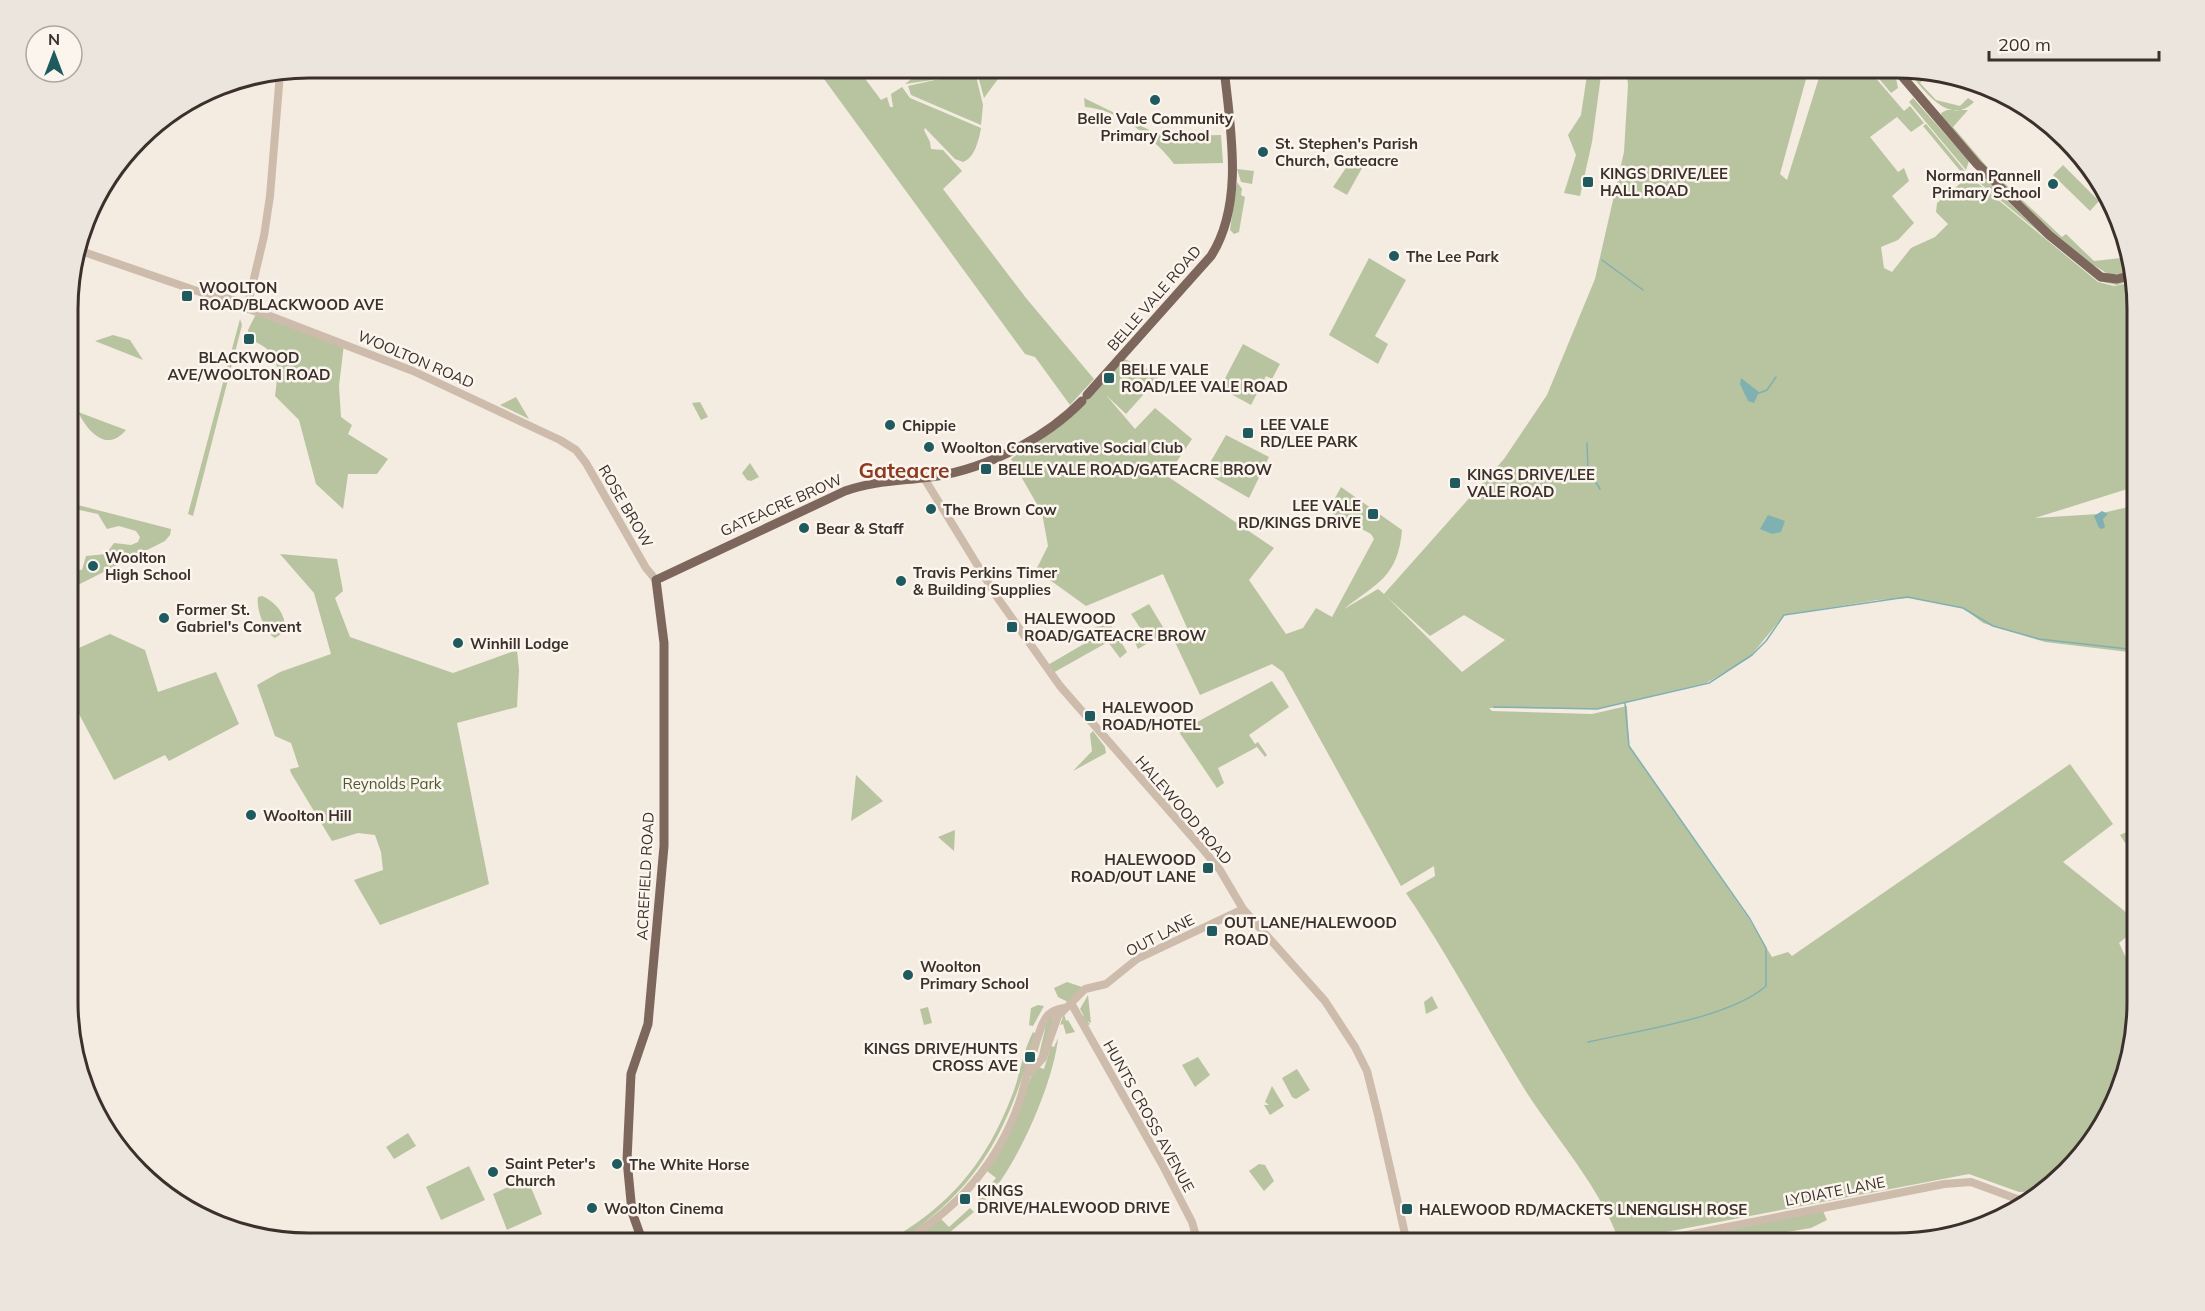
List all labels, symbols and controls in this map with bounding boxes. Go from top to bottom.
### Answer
north arrow [24,24,84,84]
scale bar [1989,24,2158,62]
text: N [48,29,60,49]
text: 200 m [1998,33,2051,56]
marker: Belle Vale Community Primary School [1148,93,1162,107]
place label: Belle Vale Community Primary School [1077,109,1234,145]
place label: St. Stephen's Parish Church, Gateacre [1275,134,1418,170]
marker: St. Stephen's Parish Church, Gateacre [1256,145,1270,159]
place label: KINGS DRIVE/LEE HALL ROAD [1600,164,1728,200]
place label: Norman Pannell Primary School [1926,166,2041,202]
marker: KINGS DRIVE/LEE HALL ROAD [1581,175,1595,189]
marker: Norman Pannell Primary School [2046,177,2060,191]
street label: BELLE VALE ROAD [1103,241,1205,355]
place label: The Lee Park [1406,247,1499,266]
marker: The Lee Park [1387,249,1401,263]
place label: WOOLTON ROAD/BLACKWOOD AVE [199,278,384,314]
marker: WOOLTON ROAD/BLACKWOOD AVE [180,289,194,303]
street label: WOOLTON ROAD [355,326,477,392]
marker: BLACKWOOD AVE/WOOLTON ROAD [242,332,256,346]
place label: BLACKWOOD AVE/WOOLTON ROAD [167,348,331,384]
place label: BELLE VALE ROAD/LEE VALE ROAD [1121,360,1288,396]
marker: BELLE VALE ROAD/LEE VALE ROAD [1102,371,1116,385]
place label: LEE VALE RD/LEE PARK [1260,415,1359,451]
place label: Chippie [902,416,956,435]
marker: Chippie [883,418,897,432]
marker: LEE VALE RD/LEE PARK [1241,426,1255,440]
place label: Woolton Conservative Social Club [941,438,1183,457]
marker: Woolton Conservative Social Club [922,440,936,454]
district label: Gateacre [858,457,950,483]
place label: BELLE VALE ROAD/GATEACRE BROW [998,460,1272,479]
street label: ROSE BROW [595,461,658,551]
marker: BELLE VALE ROAD/GATEACRE BROW [979,462,993,476]
place label: KINGS DRIVE/LEE VALE ROAD [1466,465,1595,501]
street label: GATEACRE BROW [717,470,845,540]
marker: KINGS DRIVE/LEE VALE ROAD [1448,476,1462,490]
place label: LEE VALE RD/KINGS DRIVE [1238,496,1361,532]
place label: The Brown Cow [943,500,1057,519]
marker: The Brown Cow [924,502,938,516]
marker: LEE VALE RD/KINGS DRIVE [1366,507,1380,521]
place label: Bear & Staff [816,519,904,538]
marker: Bear & Staff [797,521,811,535]
place label: Woolton High School [105,548,191,584]
marker: Woolton High School [86,559,100,573]
place label: Travis Perkins Timer & Building Supplies [913,563,1057,599]
marker: Travis Perkins Timer & Building Supplies [894,574,908,588]
place label: Former St. Gabriel's Convent [176,600,302,636]
place label: HALEWOOD ROAD/GATEACRE BROW [1024,609,1207,645]
marker: Former St. Gabriel's Convent [157,611,171,625]
marker: HALEWOOD ROAD/GATEACRE BROW [1005,620,1019,634]
place label: Winhill Lodge [470,634,569,653]
marker: Winhill Lodge [451,636,465,650]
place label: HALEWOOD ROAD/HOTEL [1102,698,1201,734]
marker: HALEWOOD ROAD/HOTEL [1083,709,1097,723]
street label: HALEWOOD ROAD [1132,752,1236,868]
park label: Reynolds Park [342,774,442,793]
place label: Woolton Hill [263,806,352,825]
marker: Woolton Hill [244,808,258,822]
street label: ACREFIELD ROAD [632,811,658,941]
place label: HALEWOOD ROAD/OUT LANE [1071,850,1196,886]
marker: HALEWOOD ROAD/OUT LANE [1201,861,1215,875]
street label: OUT LANE [1123,910,1198,960]
place label: OUT LANE/HALEWOOD ROAD [1224,913,1397,949]
marker: OUT LANE/HALEWOOD ROAD [1205,924,1219,938]
place label: Woolton Primary School [920,957,1029,993]
marker: Woolton Primary School [901,968,915,982]
street label: HUNTS CROSS AVENUE [1099,1037,1199,1195]
place label: KINGS DRIVE/HUNTS CROSS AVE [864,1039,1018,1075]
marker: KINGS DRIVE/HUNTS CROSS AVE [1023,1050,1037,1064]
place label: Saint Peter's Church [505,1154,595,1190]
place label: The White Horse [629,1155,749,1174]
marker: The White Horse [610,1157,624,1171]
marker: Saint Peter's Church [486,1165,500,1179]
street label: LYDIATE LANE [1783,1172,1887,1210]
place label: KINGS DRIVE/HALEWOOD DRIVE [977,1181,1170,1217]
marker: KINGS DRIVE/HALEWOOD DRIVE [958,1192,972,1206]
place label: Woolton Cinema [604,1199,723,1218]
place label: HALEWOOD RD/MACKETS LNENGLISH ROSE [1419,1200,1747,1219]
marker: Woolton Cinema [585,1201,599,1215]
marker: HALEWOOD RD/MACKETS LNENGLISH ROSE [1400,1202,1414,1216]

